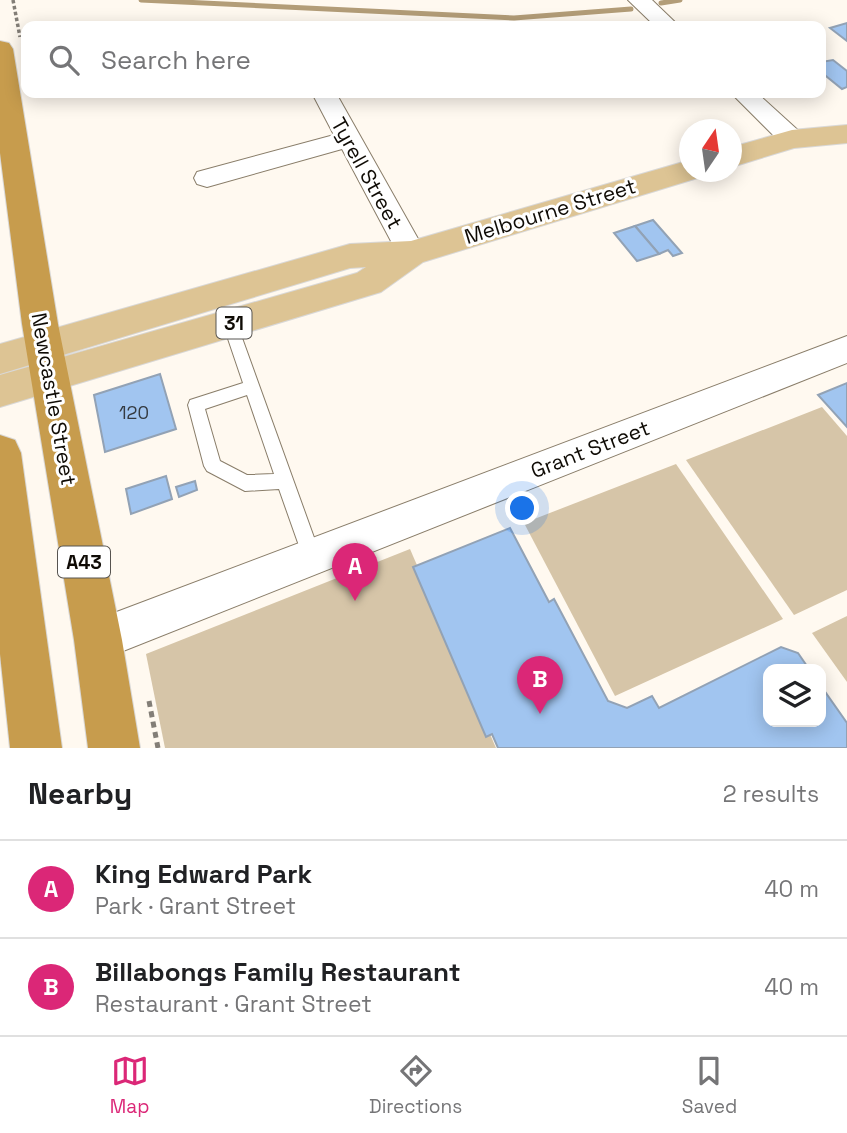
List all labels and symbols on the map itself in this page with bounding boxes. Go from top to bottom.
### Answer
street label: Tyrell Street [325,112,409,234]
north arrow [679,119,742,182]
street label: Melbourne Street [461,172,639,250]
road number: 31 [216,308,252,338]
street label: Newcastle Street [26,311,82,487]
house number: 120 [119,401,149,424]
street label: Grant Street [527,414,653,484]
your location [505,491,539,525]
pin: A [332,543,378,601]
road number: A43 [58,547,110,578]
pin: B [517,656,563,714]

